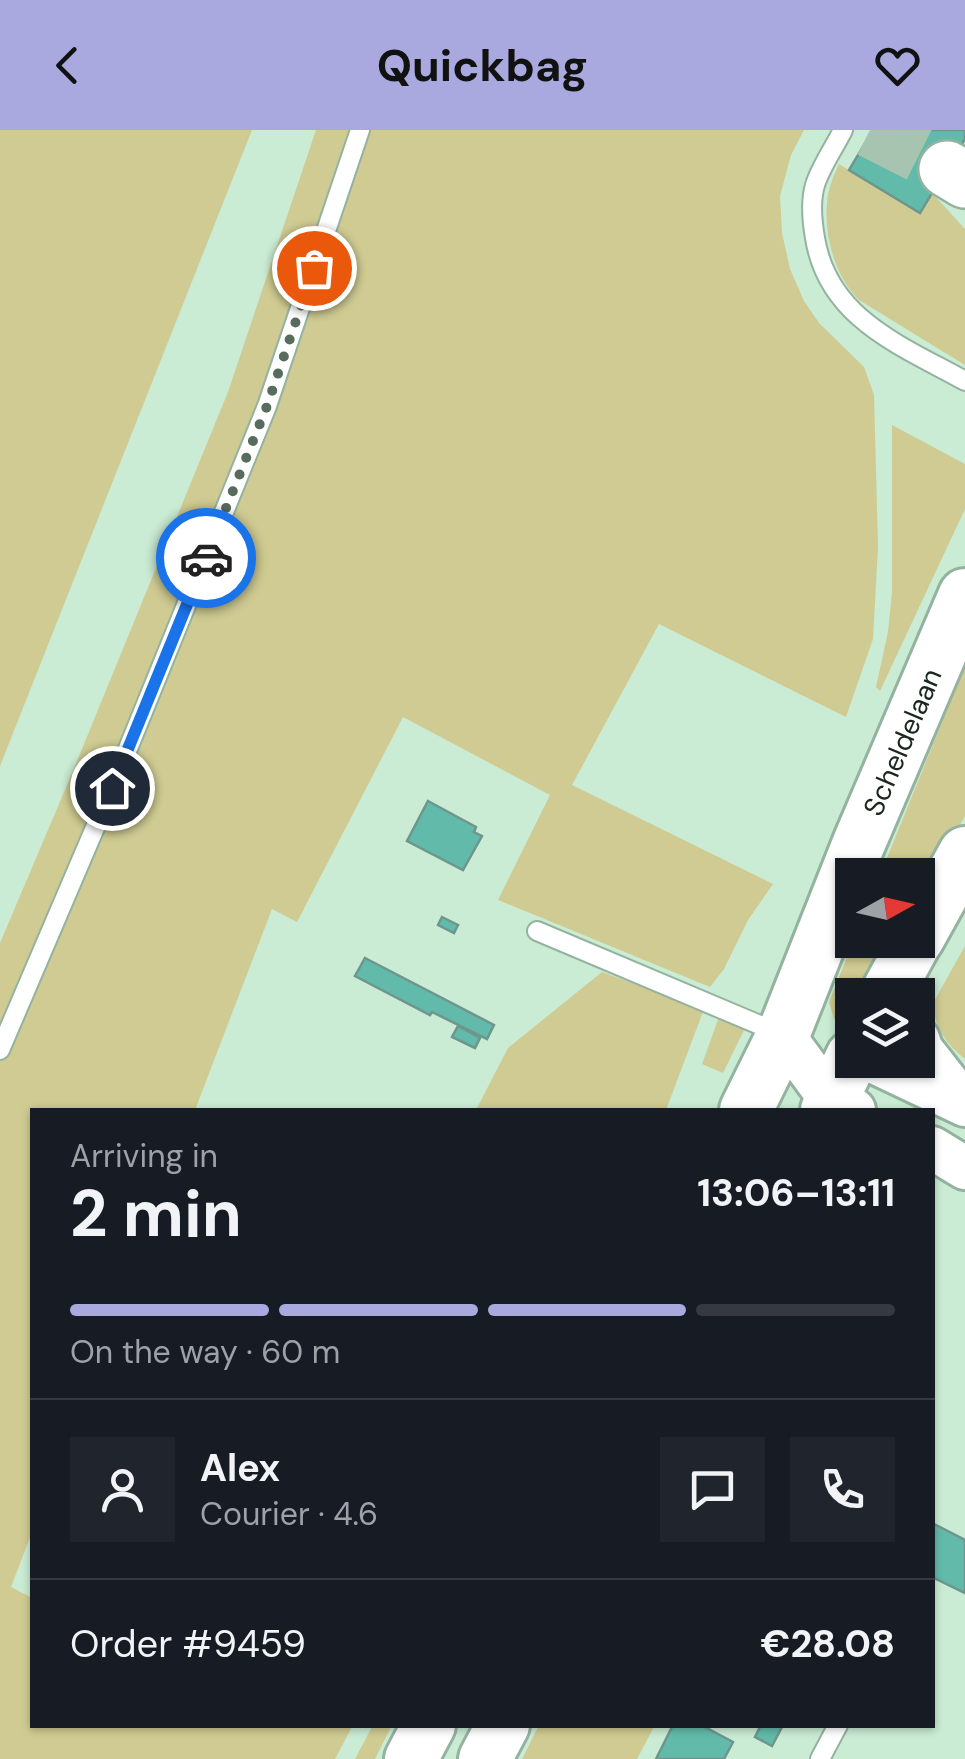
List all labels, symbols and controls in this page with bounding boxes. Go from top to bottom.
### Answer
text: Quickbag [377,36,588,95]
icon: back [40,38,95,93]
icon: heart [870,38,925,93]
pin [272,226,357,311]
icon: bag [287,241,342,296]
courier [156,508,256,608]
icon: car [179,531,234,586]
street label: Scheldelaan [855,663,950,822]
pin [70,746,155,831]
icon: home [85,761,140,816]
north arrow [835,858,935,958]
map controls [835,858,935,1078]
button: layers [835,978,935,1078]
text: Arriving in [70,1135,218,1177]
text: 13:06–13:11 [697,1168,895,1218]
text: 2 min [70,1172,242,1256]
text: On the way · 60 m [70,1331,340,1373]
button: person [70,1437,175,1542]
button: chat [660,1437,765,1542]
button: phone [790,1437,895,1542]
text: Alex [200,1443,280,1493]
text: Courier · 4.6 [200,1493,378,1535]
text: Order #9459 [70,1619,306,1669]
text: €28.08 [760,1619,895,1669]

